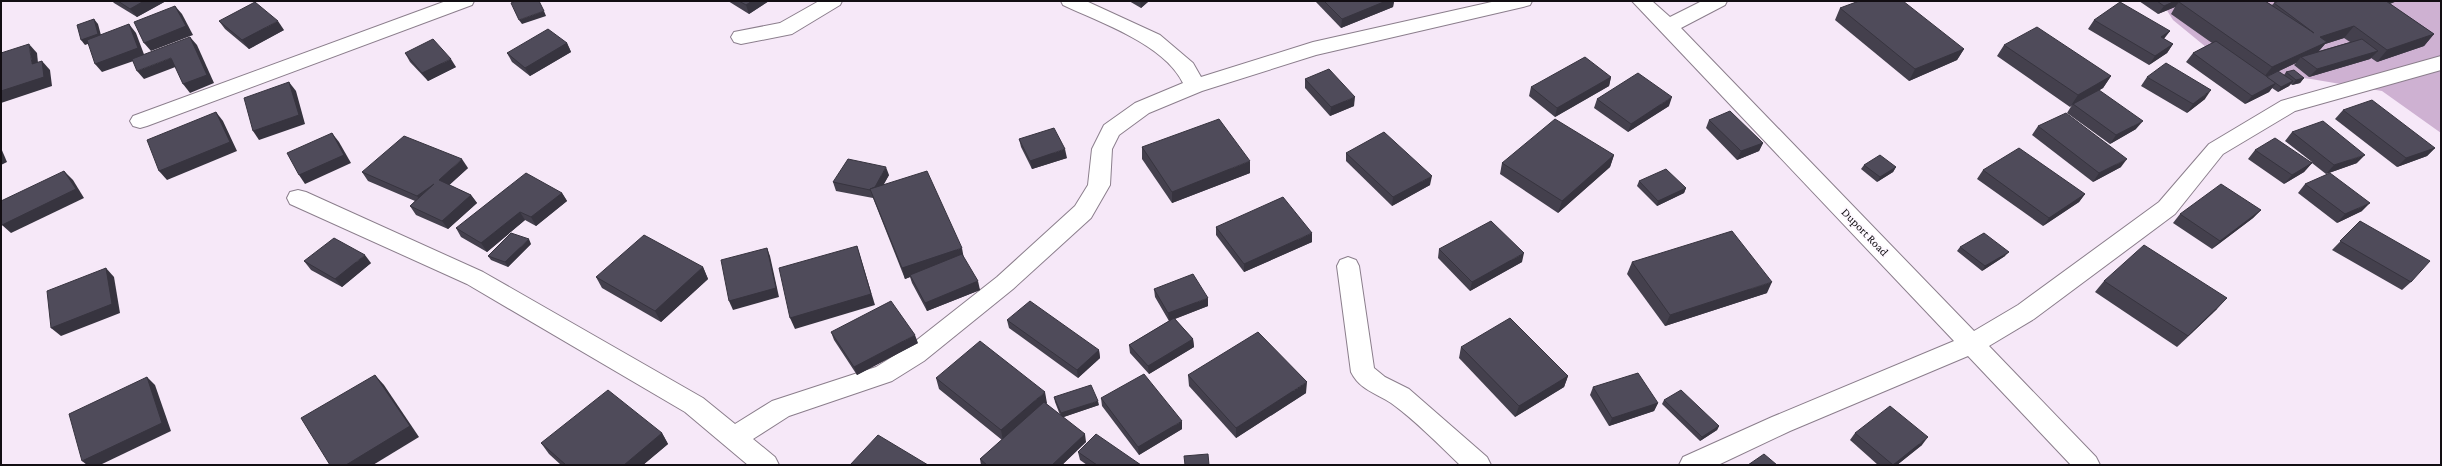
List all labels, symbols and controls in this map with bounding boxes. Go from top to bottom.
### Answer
street label: Duport Road [1839,205,1892,259]

